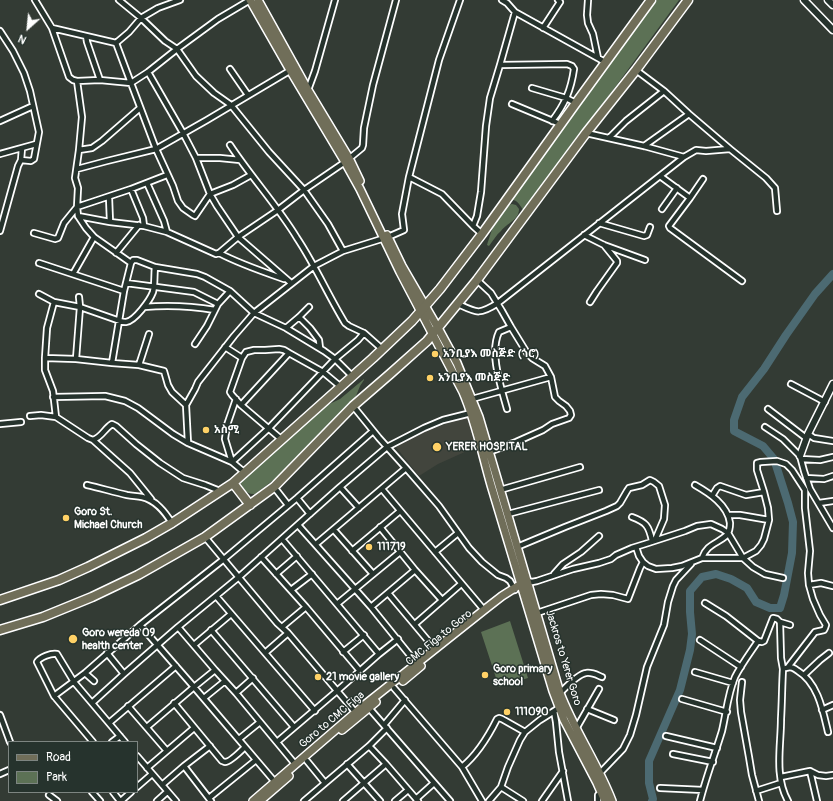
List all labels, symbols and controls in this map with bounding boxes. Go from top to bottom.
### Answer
north arrow [8,8,48,48]
text: N [16,32,29,47]
place label: አንቢያእ መስጅድ (ጎሮ) [443,347,539,361]
marker: አንቢያእ መስጅድ (ጎሮ) [430,349,440,359]
place label: አንቢያእ መስጅድ [438,371,510,385]
marker: አንቢያእ መስጅድ [425,373,435,383]
place label: አስሚ [214,423,239,437]
marker: አስሚ [201,425,211,435]
place label: YERER HOSPITAL [446,440,528,454]
marker: YERER HOSPITAL [431,441,443,453]
place label: Goro St. Michael Church [74,505,142,531]
marker: Goro St. Michael Church [61,513,71,523]
place label: 111719 [377,540,406,554]
marker: 111719 [364,542,374,552]
street label: CMC Figa to Goro [403,607,475,669]
street label: Jackros to Yerer Goro [542,609,584,707]
place label: Goro wereda 09 health center [82,626,155,652]
marker: Goro wereda 09 health center [67,633,79,645]
place label: Goro primary school [493,662,553,688]
place label: 21 movie gallery [326,670,399,684]
marker: Goro primary school [480,670,490,680]
marker: 21 movie gallery [313,672,323,682]
street label: Goro to CMC Figa [297,689,367,751]
place label: 111090 [515,705,549,719]
marker: 111090 [502,707,512,717]
legend [8,741,138,793]
text: Road [46,750,71,765]
text: Park [46,770,67,785]

